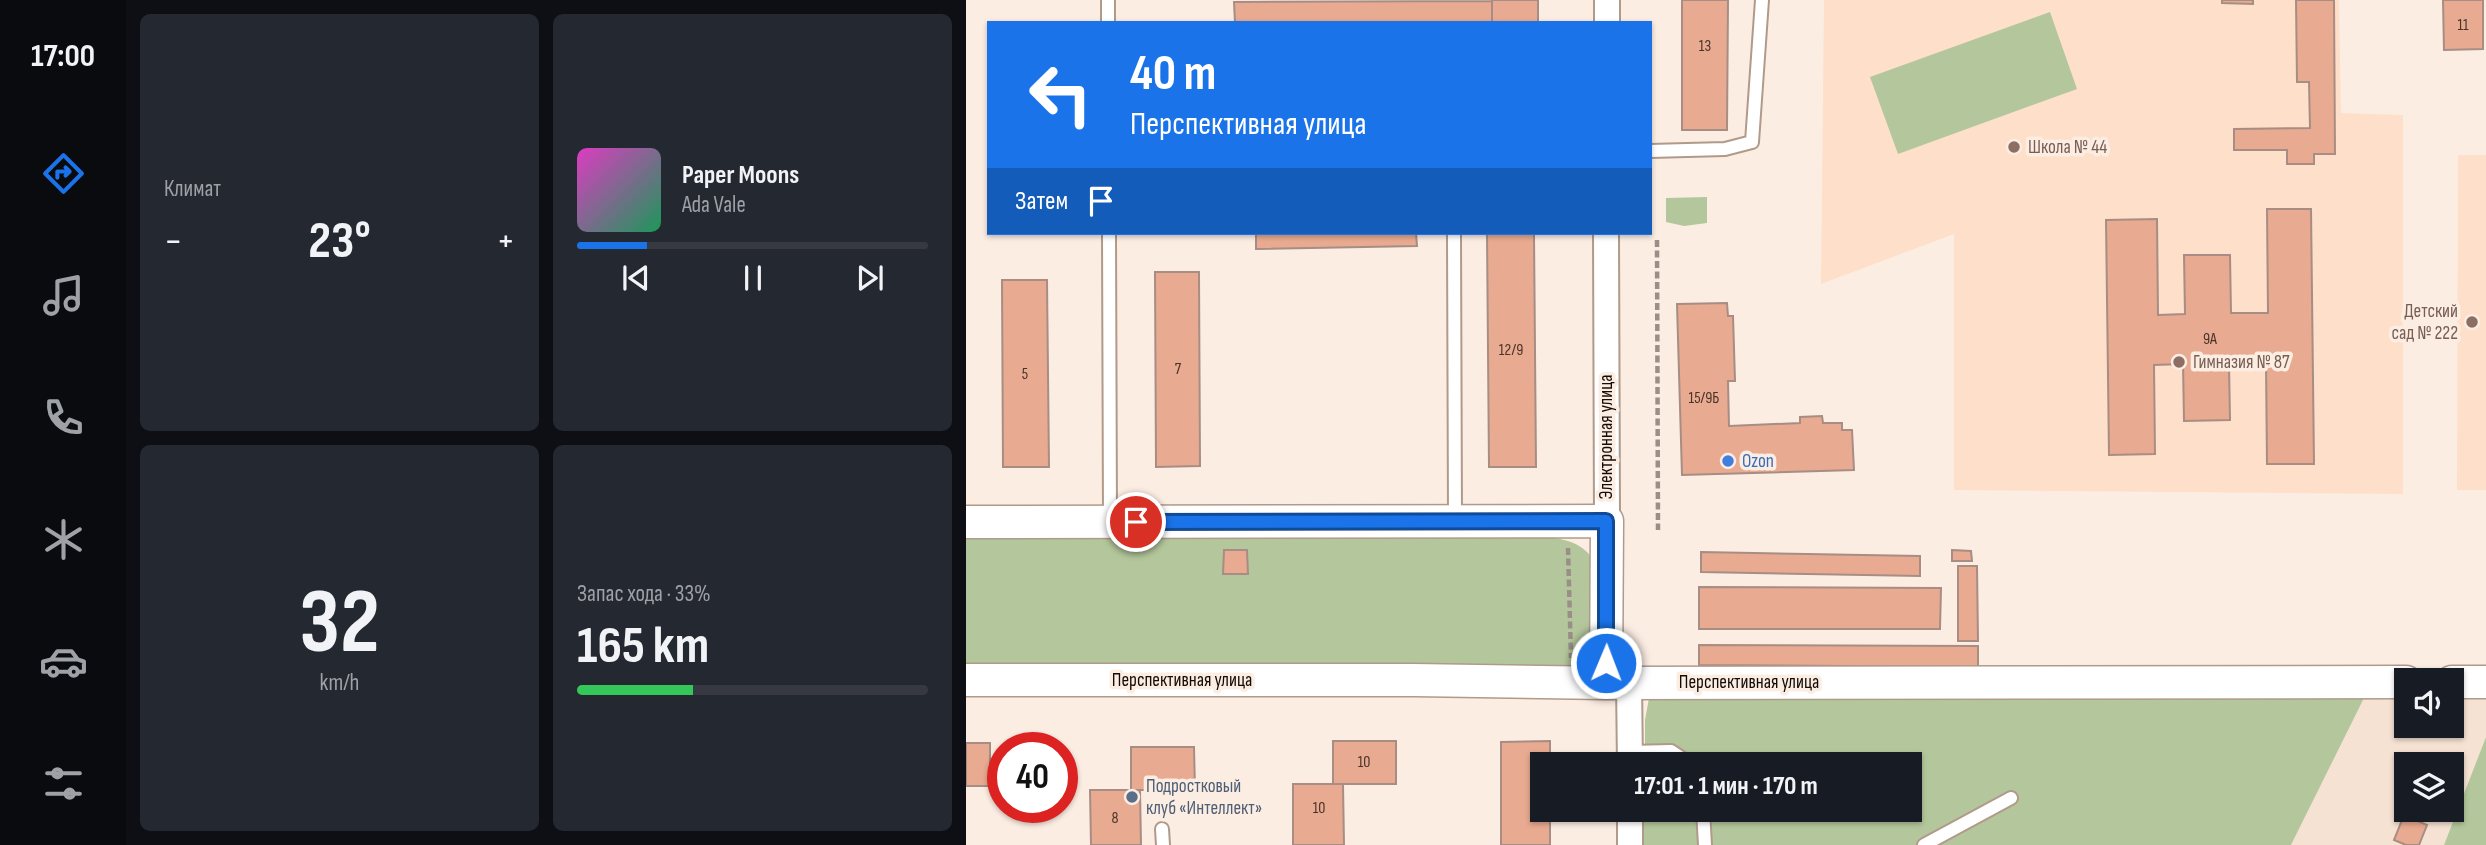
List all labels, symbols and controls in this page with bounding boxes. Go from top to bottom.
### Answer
house number: 11 [2457,16,2469,35]
text: 17:00 [31,37,95,76]
house number: 13 [1699,37,1711,56]
text: 40 m [1130,45,1216,104]
icon: left [1015,49,1106,140]
text: Перспективная улица [1130,105,1366,144]
place label: Школа № 44 [2028,136,2107,159]
marker: Школа № 44 [2006,139,2022,155]
icon: directions [39,149,88,198]
text: Paper Moons [682,160,799,191]
text: Климат [164,175,221,203]
icon: arrive [1082,182,1120,220]
text: Затем [1015,186,1068,217]
text: Ada Vale [682,191,746,219]
text: 23° [308,210,371,273]
text: − [164,219,183,264]
text: + [496,219,515,264]
icon: previous [617,259,655,297]
icon: pause [734,259,772,297]
icon: next [851,259,889,297]
icon: music [39,271,88,320]
place label: Детский сад № 222 [2392,300,2458,345]
marker: Детский сад № 222 [2464,314,2480,330]
house number: 9А [2203,330,2217,349]
house number: 12/9 [1499,341,1523,360]
place label: Гимназия № 87 [2193,351,2290,374]
marker: Гимназия № 87 [2171,354,2187,370]
house number: 7 [1175,360,1182,379]
house number: 5 [1022,365,1028,384]
street label: Электронная улица [1595,375,1618,499]
house number: 15/9Б [1689,389,1719,408]
icon: phone [39,393,88,442]
place label: Ozon [1742,450,1774,473]
marker: Ozon [1720,453,1736,469]
pin [1106,492,1166,552]
icon: arrive [1117,503,1155,541]
icon: climate [39,515,88,564]
text: 32 [299,569,380,678]
text: Запас хода · 33% [577,580,711,608]
text: 165 km [577,615,709,678]
position arrow [1569,626,1643,700]
icon: car [39,637,88,686]
map controls [2394,668,2464,822]
button: sound [2394,668,2464,738]
text: km/h [320,669,359,697]
street label: Перспективная улица [1112,669,1252,692]
street label: Перспективная улица [1679,671,1819,694]
speed limit sign: 40 [987,732,1078,823]
button: layers [2394,752,2464,822]
house number: 10 [1358,753,1370,772]
icon: filters [39,759,88,808]
text: 17:01 · 1 мин · 170 m [1634,771,1818,802]
place label: Подростковый клуб «Интеллект» [1146,775,1262,820]
marker: Подростковый клуб «Интеллект» [1124,789,1140,805]
house number: 10 [1313,799,1325,818]
house number: 8 [1111,809,1119,828]

